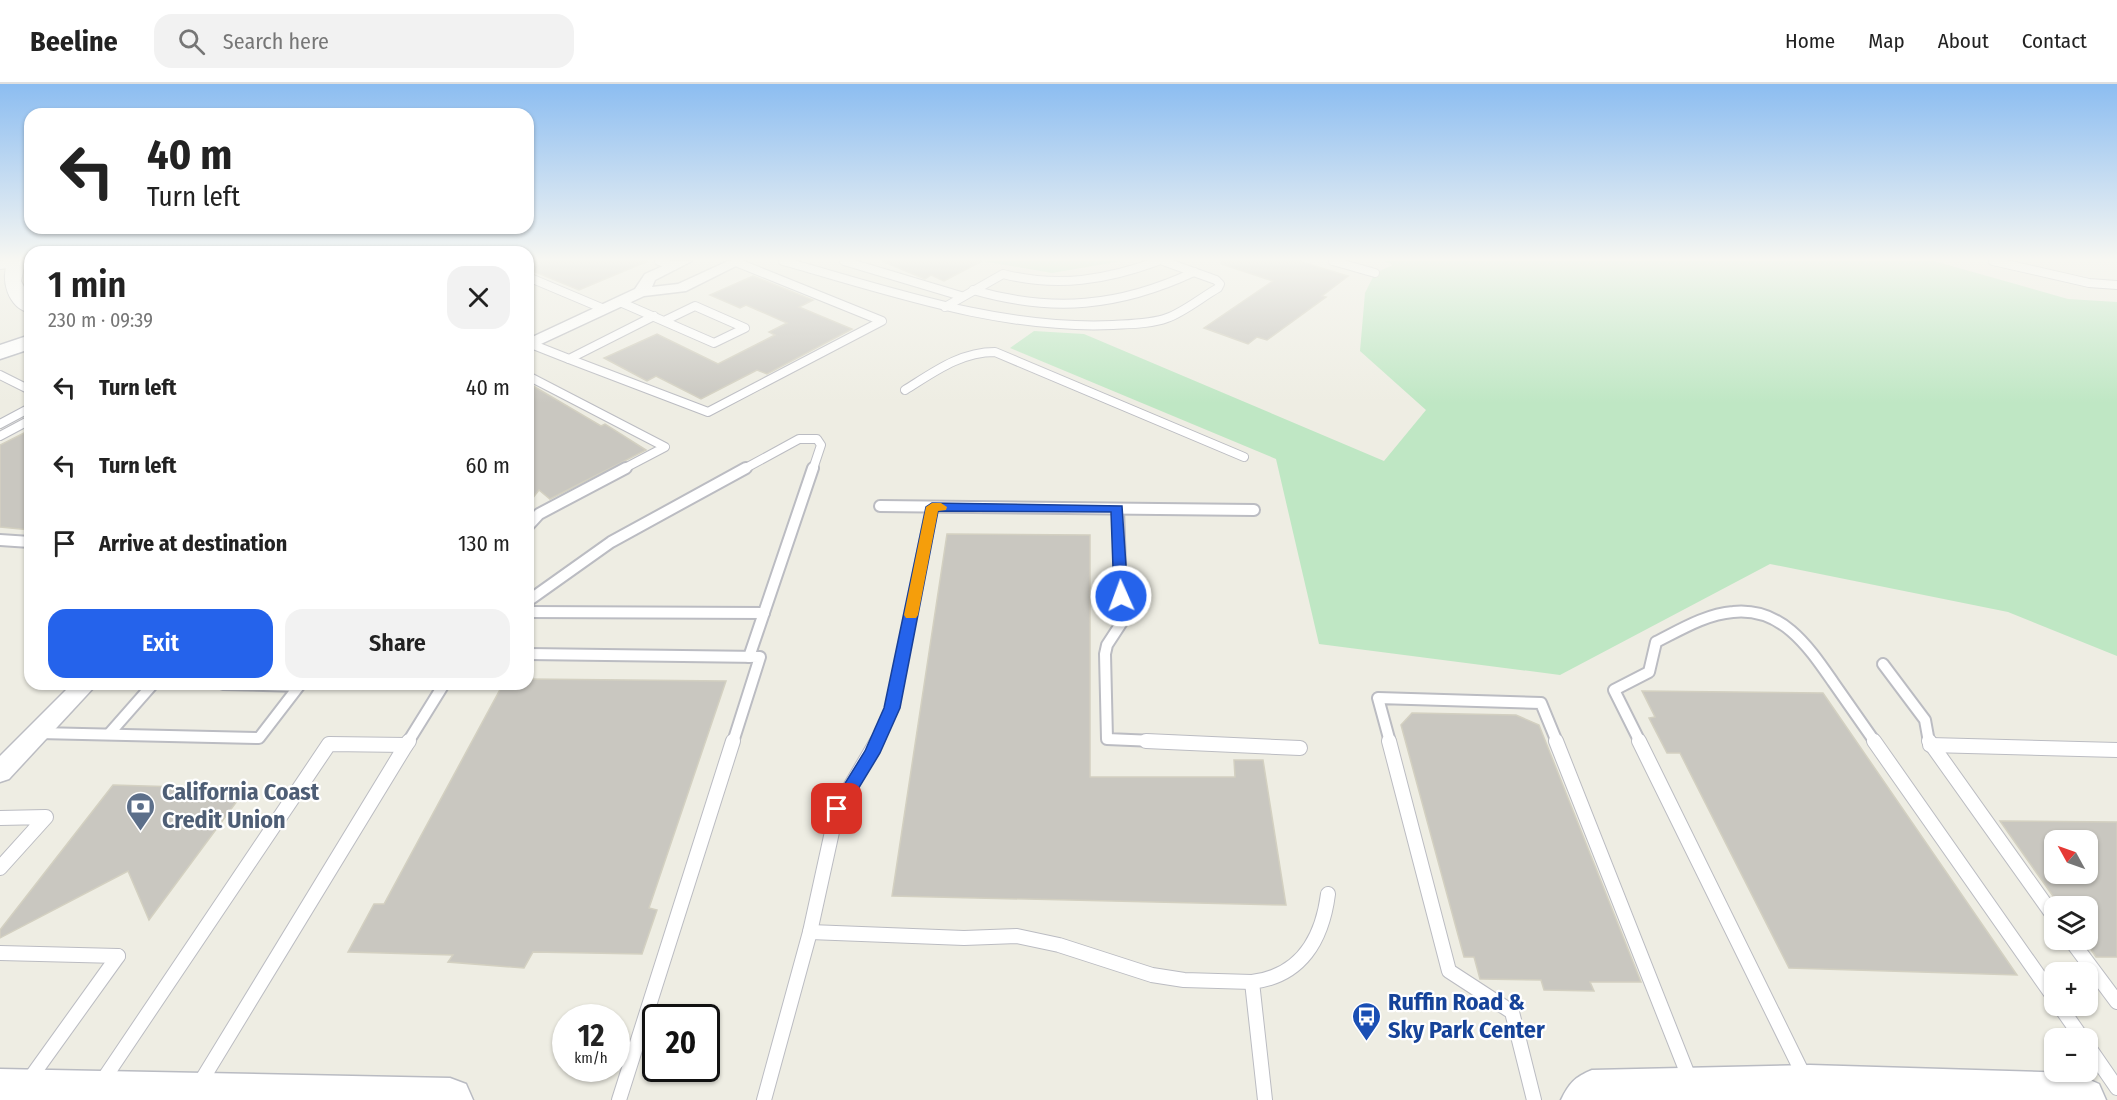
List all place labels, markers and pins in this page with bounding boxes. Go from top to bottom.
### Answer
place label: California Coast Credit Union [162,778,320,834]
pin [811,783,862,834]
bank icon: California Coast Credit Union [125,790,157,832]
place label: Ruffin Road & Sky Park Center [1388,988,1545,1044]
bus stop icon: Ruffin Road & Sky Park Center [1351,1000,1383,1042]

